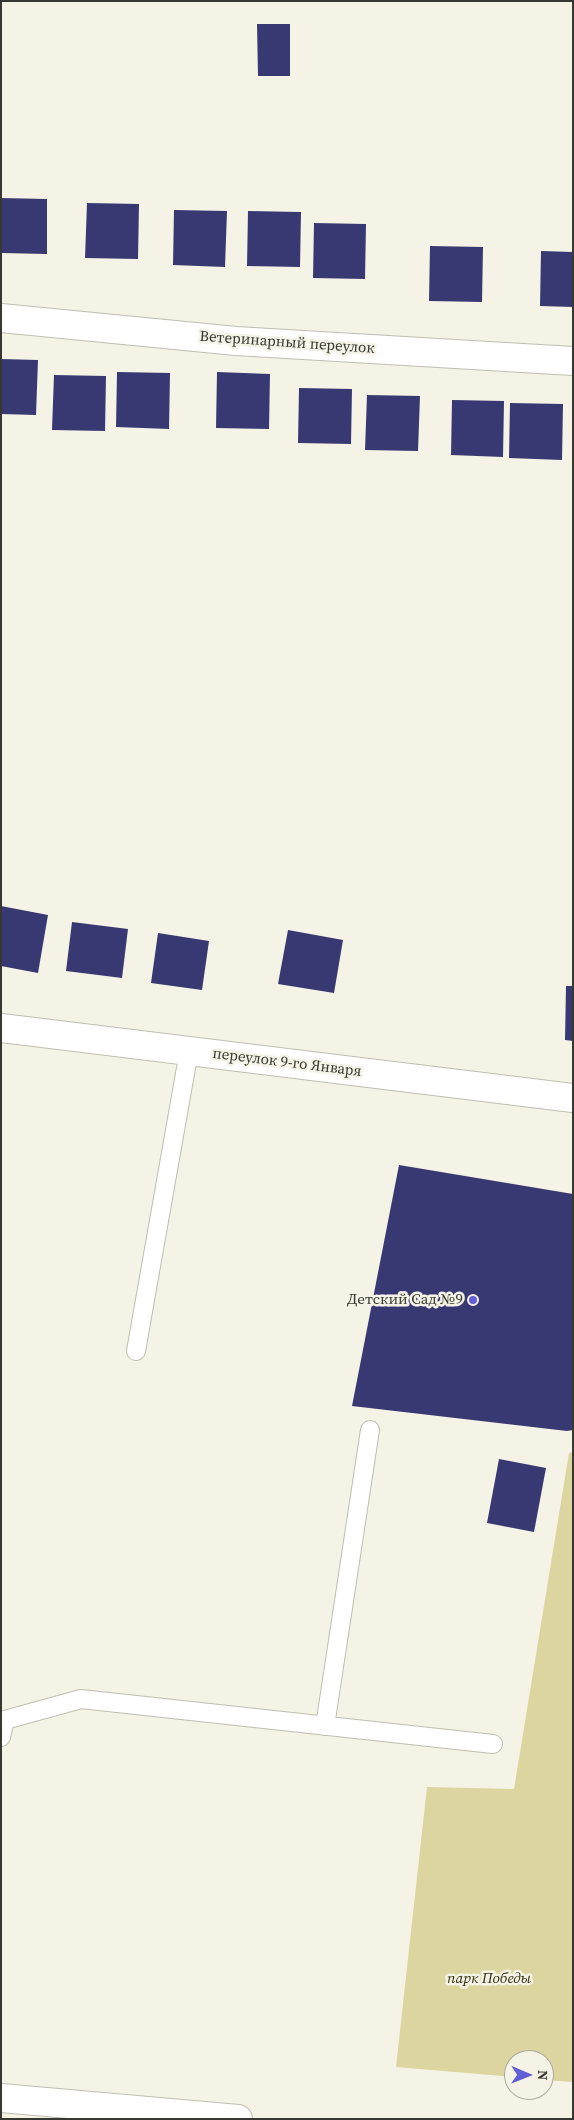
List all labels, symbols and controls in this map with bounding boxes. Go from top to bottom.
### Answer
street label: Ветеринарный переулок [199,328,375,358]
street label: переулок 9-го Января [211,1045,363,1081]
place label: Детский Сад №9 [347,1291,463,1309]
marker: Детский Сад №9 [467,1294,479,1306]
park label: парк Победы [447,1970,531,1988]
north arrow [504,2050,554,2100]
text: N [533,2070,553,2081]

